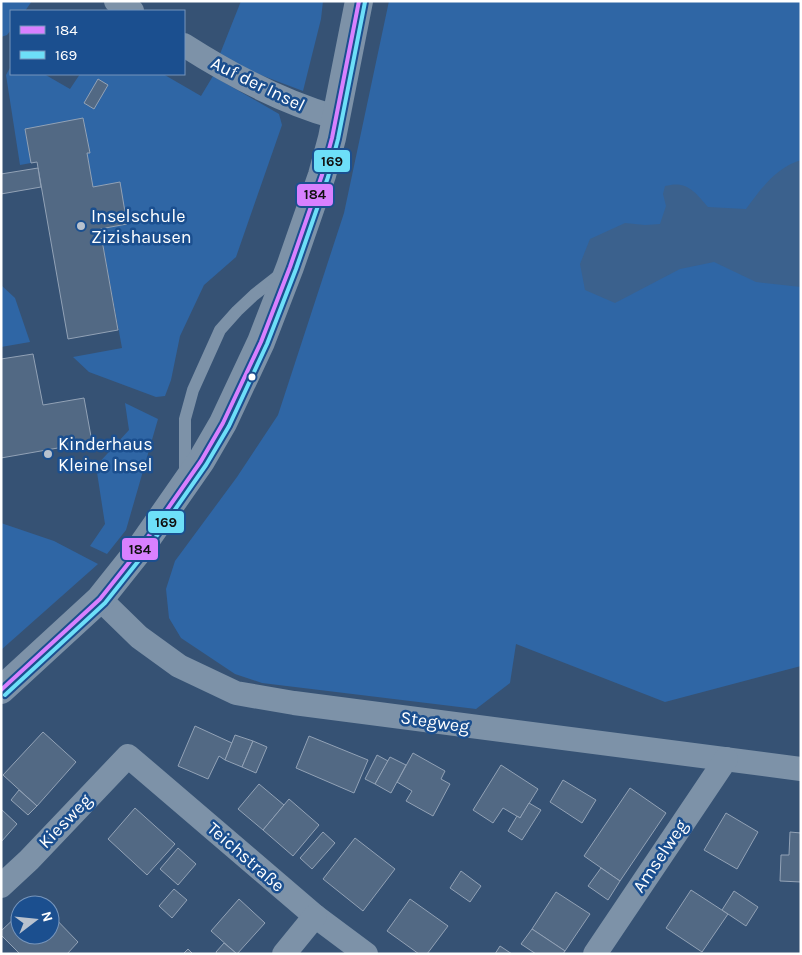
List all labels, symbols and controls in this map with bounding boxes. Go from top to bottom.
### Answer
legend [10,10,185,75]
text: 184 [55,21,78,39]
text: 169 [55,46,77,64]
street label: Auf der Insel [207,52,309,116]
line badge: 169 [313,149,351,173]
text: 169 [321,153,343,170]
line badge: 184 [296,183,334,207]
text: 184 [304,186,327,203]
place label: Inselschule Zizishausen [91,205,192,248]
marker: Inselschule Zizishausen [75,220,87,232]
unlabelled marker [247,372,257,382]
place label: Kinderhaus Kleine Insel [58,433,153,476]
marker: Kinderhaus Kleine Insel [42,448,54,460]
line badge: 169 [147,510,185,534]
text: 169 [155,514,177,531]
line badge: 184 [121,537,159,561]
text: 184 [129,541,152,558]
street label: Stegweg [399,706,471,738]
street label: Kiesweg [34,789,96,853]
street label: Amselweg [628,815,692,897]
street label: Teichstraße [203,817,289,897]
north arrow [10,895,60,945]
text: N [37,909,57,924]

